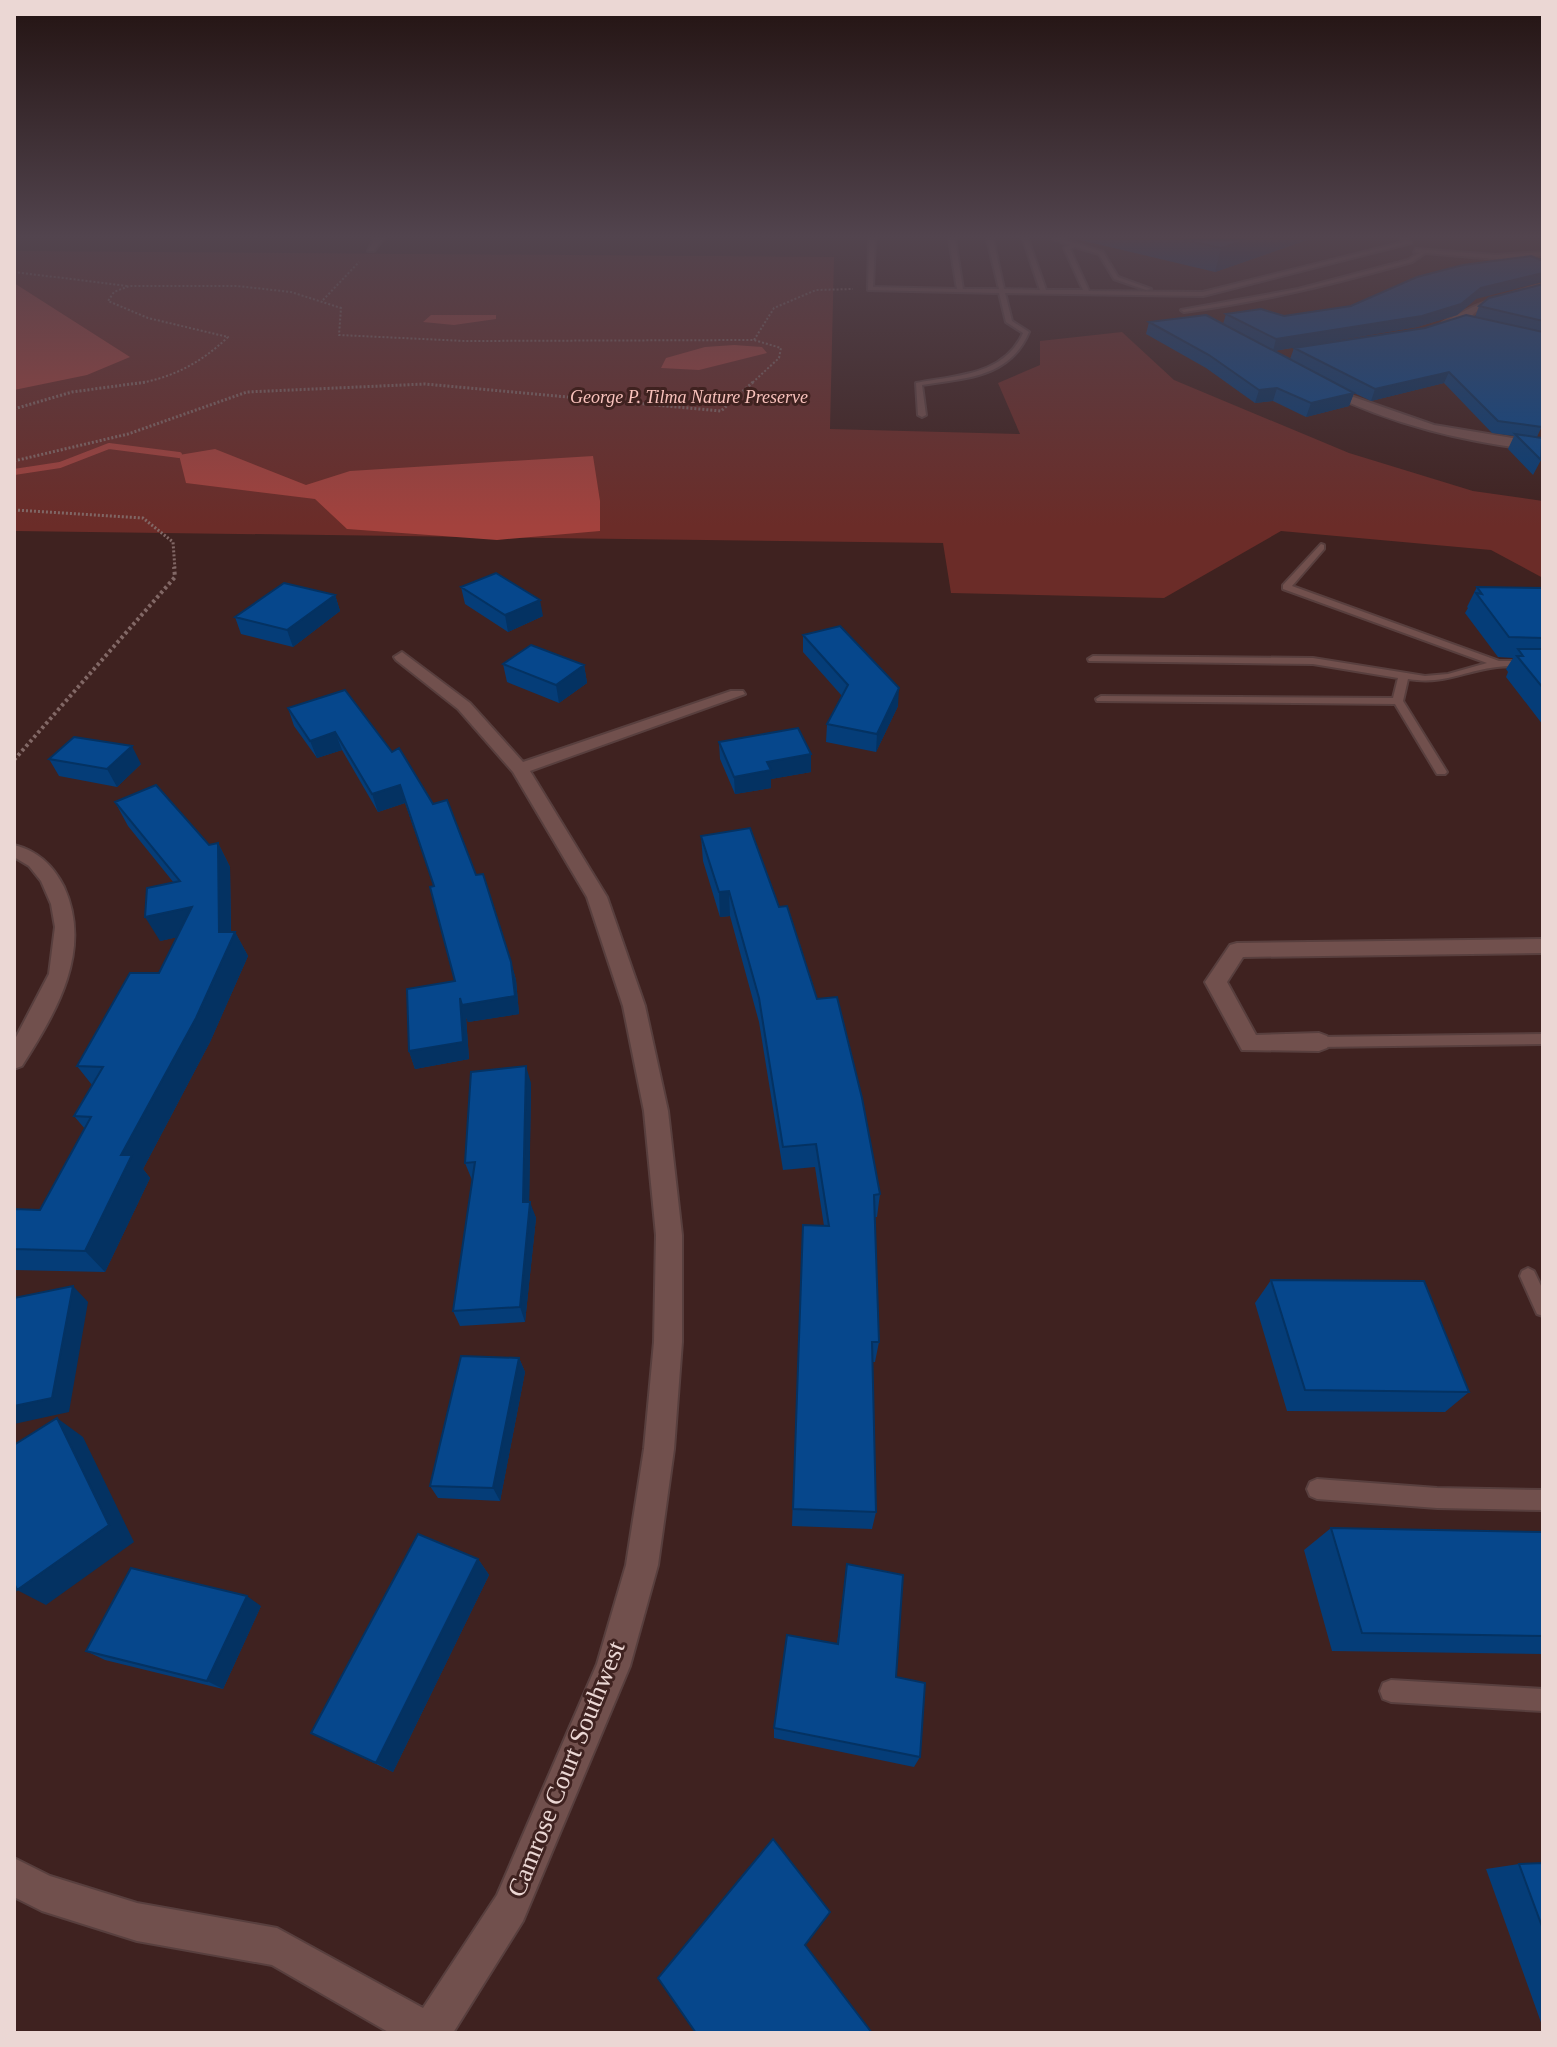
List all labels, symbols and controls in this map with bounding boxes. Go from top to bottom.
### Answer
park label: George P. Tilma Nature Preserve [570,387,808,407]
street label: Camrose Court Southwest [501,1636,631,1901]

